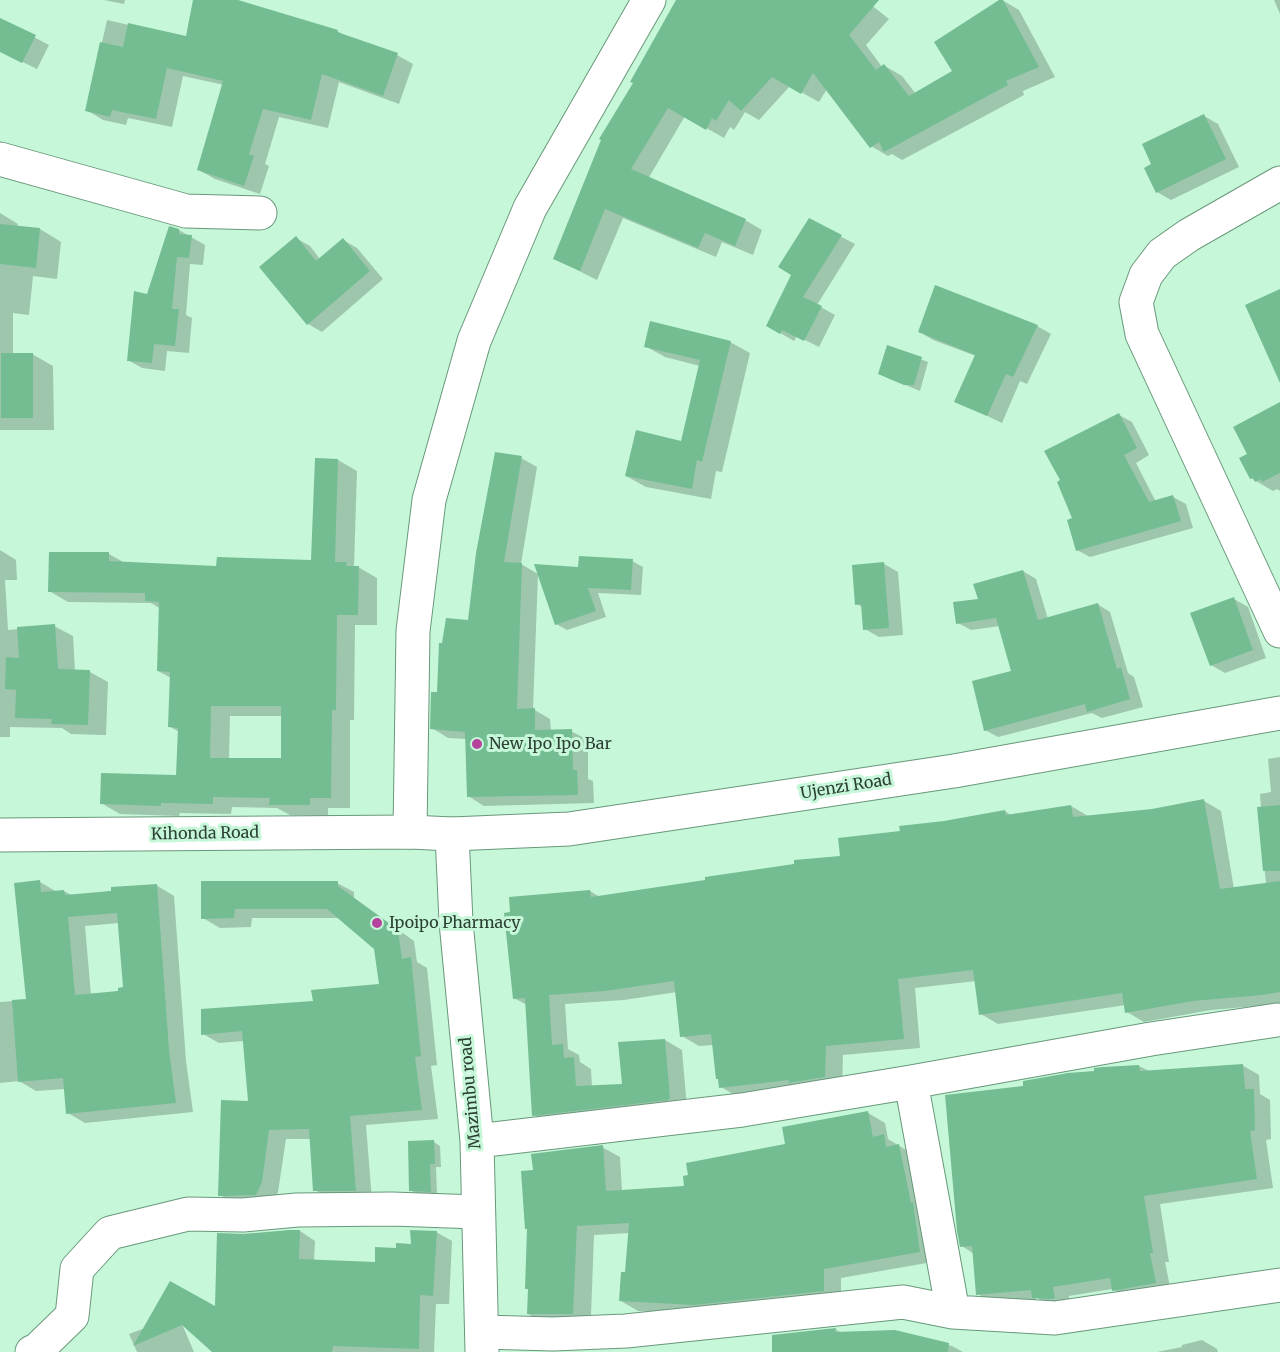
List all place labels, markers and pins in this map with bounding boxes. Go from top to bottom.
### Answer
place label: New Ipo Ipo Bar [489,734,612,754]
marker: New Ipo Ipo Bar [470,737,484,751]
place label: Ipoipo Pharmacy [389,913,521,933]
marker: Ipoipo Pharmacy [370,916,384,930]

